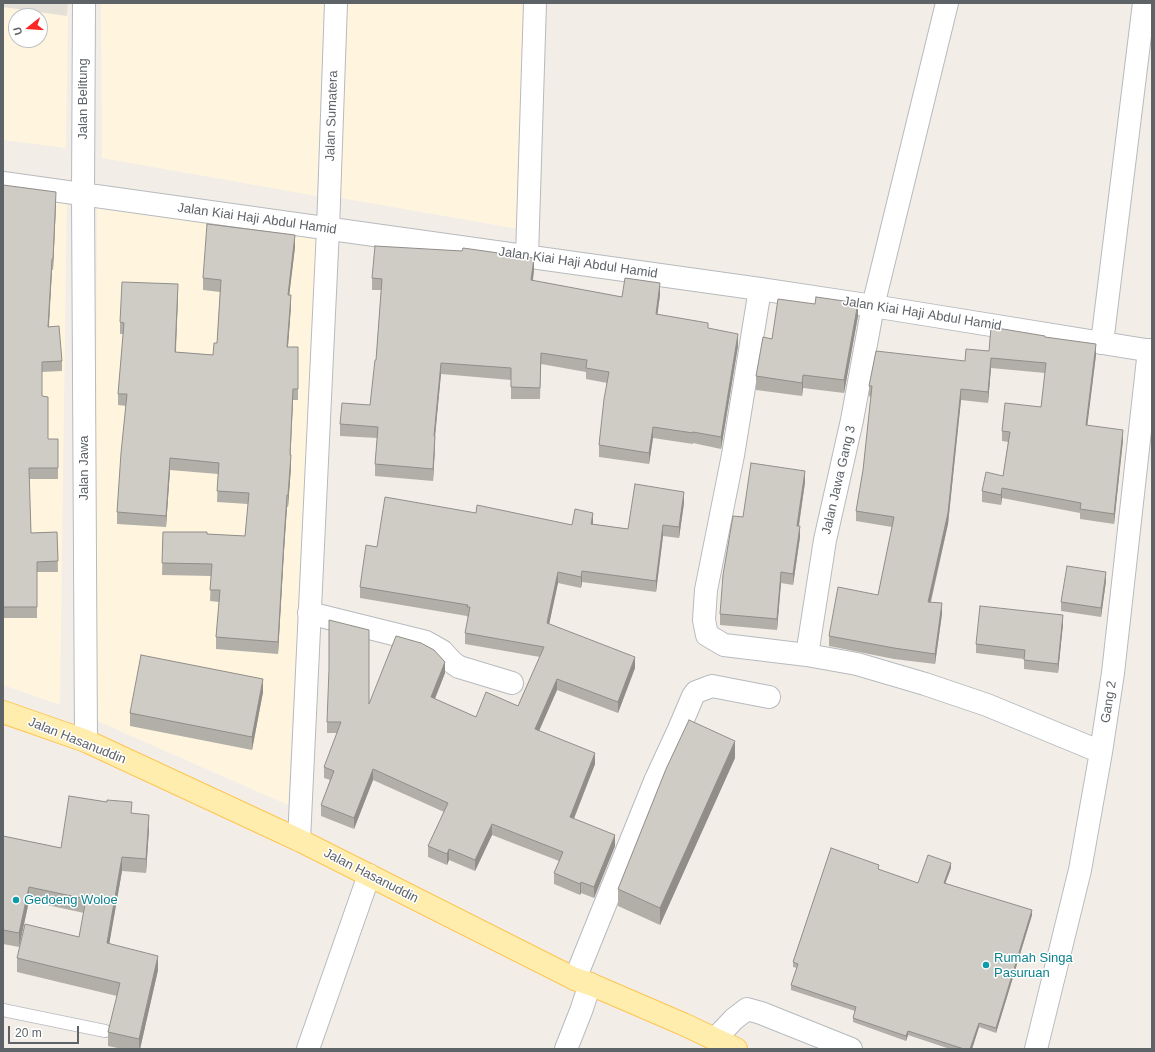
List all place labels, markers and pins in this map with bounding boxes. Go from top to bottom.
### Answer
place label: Gedoeng Woloe [24,892,118,908]
marker: Gedoeng Woloe [11,895,21,905]
place label: Rumah Singa Pasuruan [994,950,1073,981]
marker: Rumah Singa Pasuruan [981,960,991,970]

